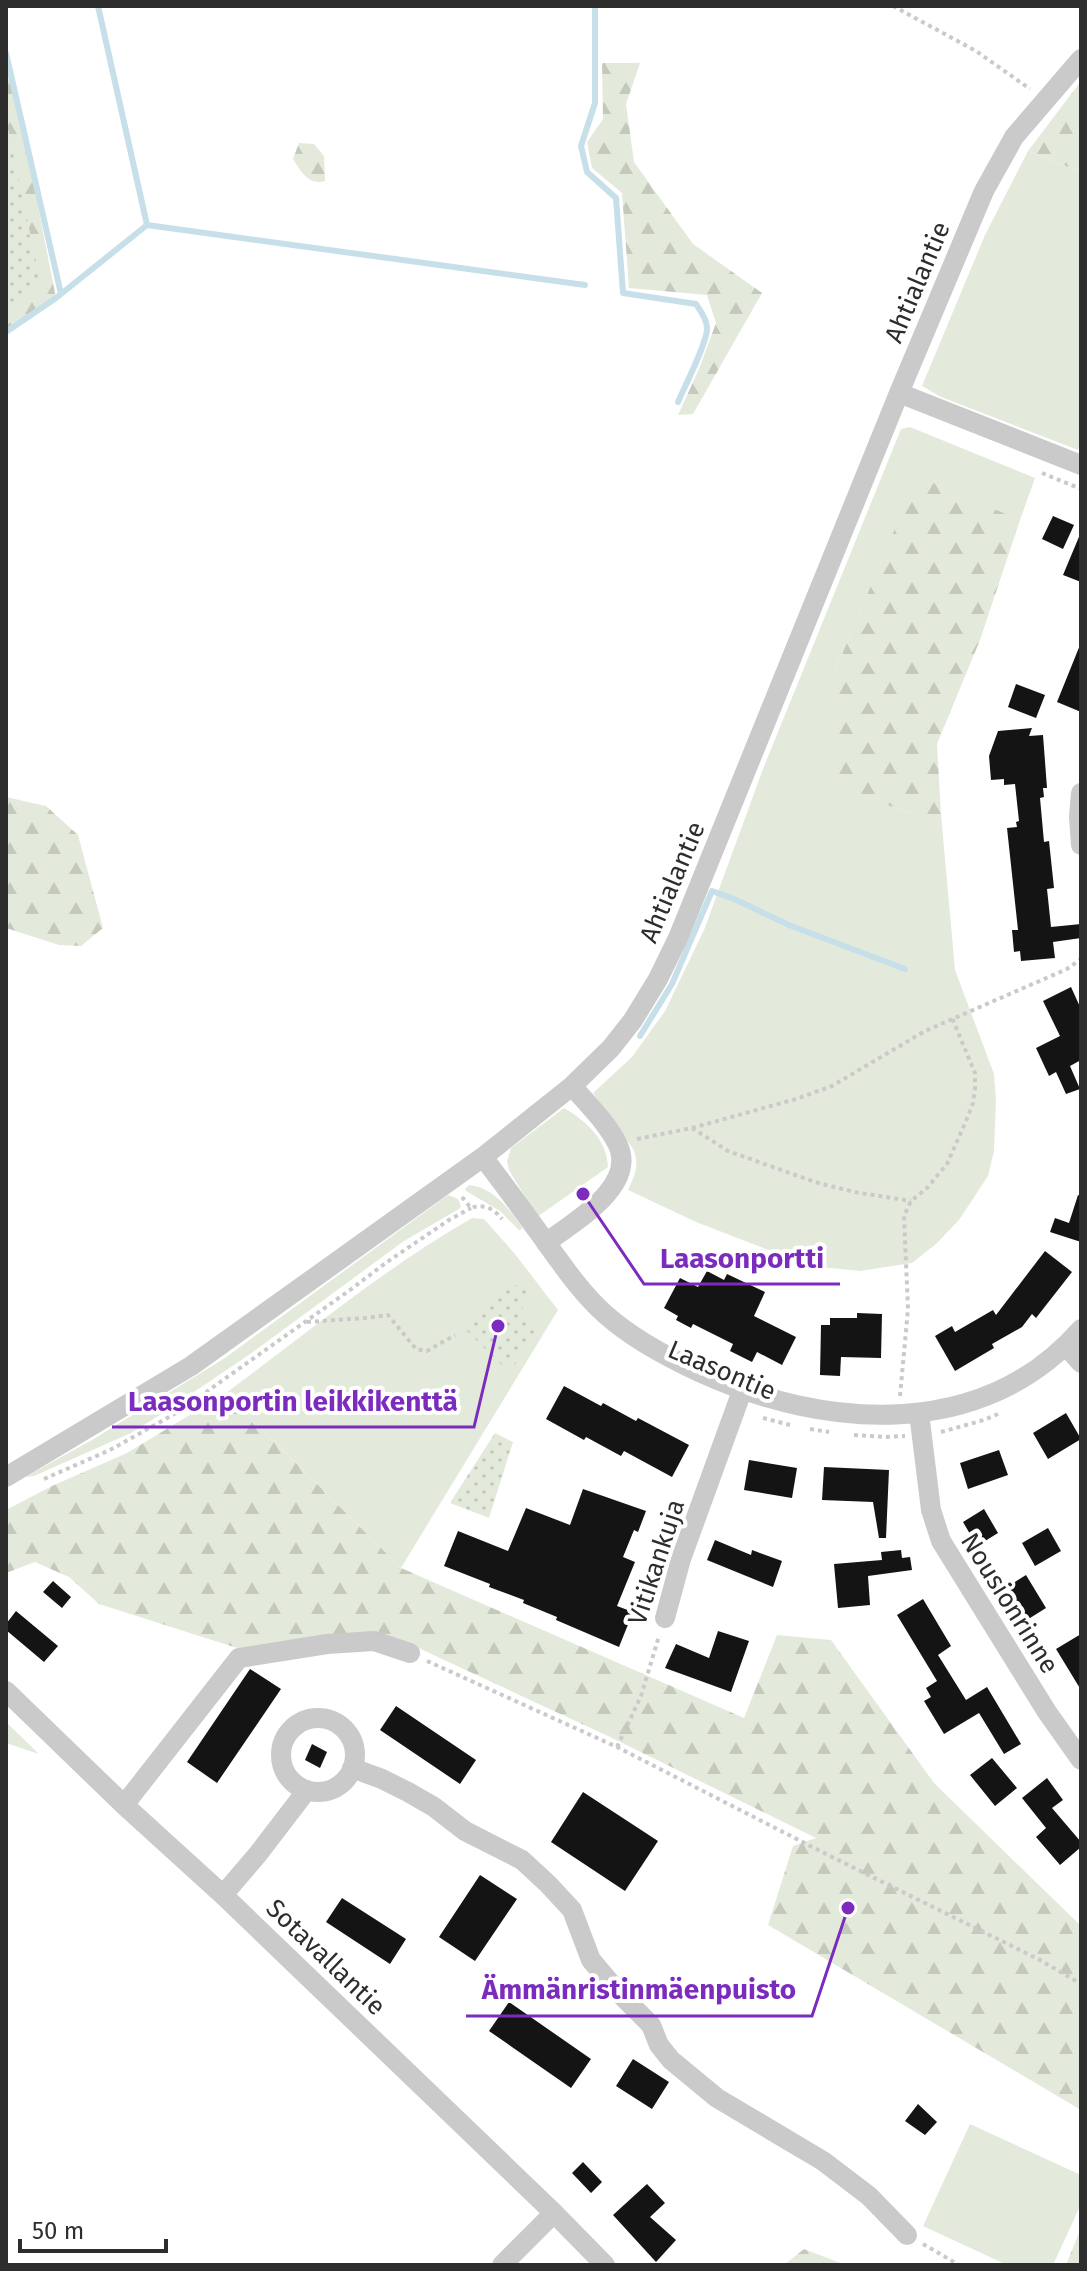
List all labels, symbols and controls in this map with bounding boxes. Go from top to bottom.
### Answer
street label: Ahtialantie [878,217,957,347]
street label: Ahtialantie [633,817,712,947]
callout: Laasonportti [644,1232,840,1284]
text: Laasonportti [660,1242,824,1275]
street label: Laasontie [663,1334,780,1407]
callout: Laasonportin leikkikenttä [112,1375,474,1427]
text: Laasonportin leikkikenttä [128,1385,458,1418]
street label: Vitikankuja [622,1495,691,1629]
street label: Nousionrinne [954,1527,1065,1679]
street label: Sotavallantie [260,1893,392,2022]
callout: Ämmänristinmäenpuisto [466,1964,812,2016]
text: Ämmänristinmäenpuisto [481,1973,796,2006]
scale bar [20,2203,166,2253]
text: 50 m [32,2217,84,2245]

